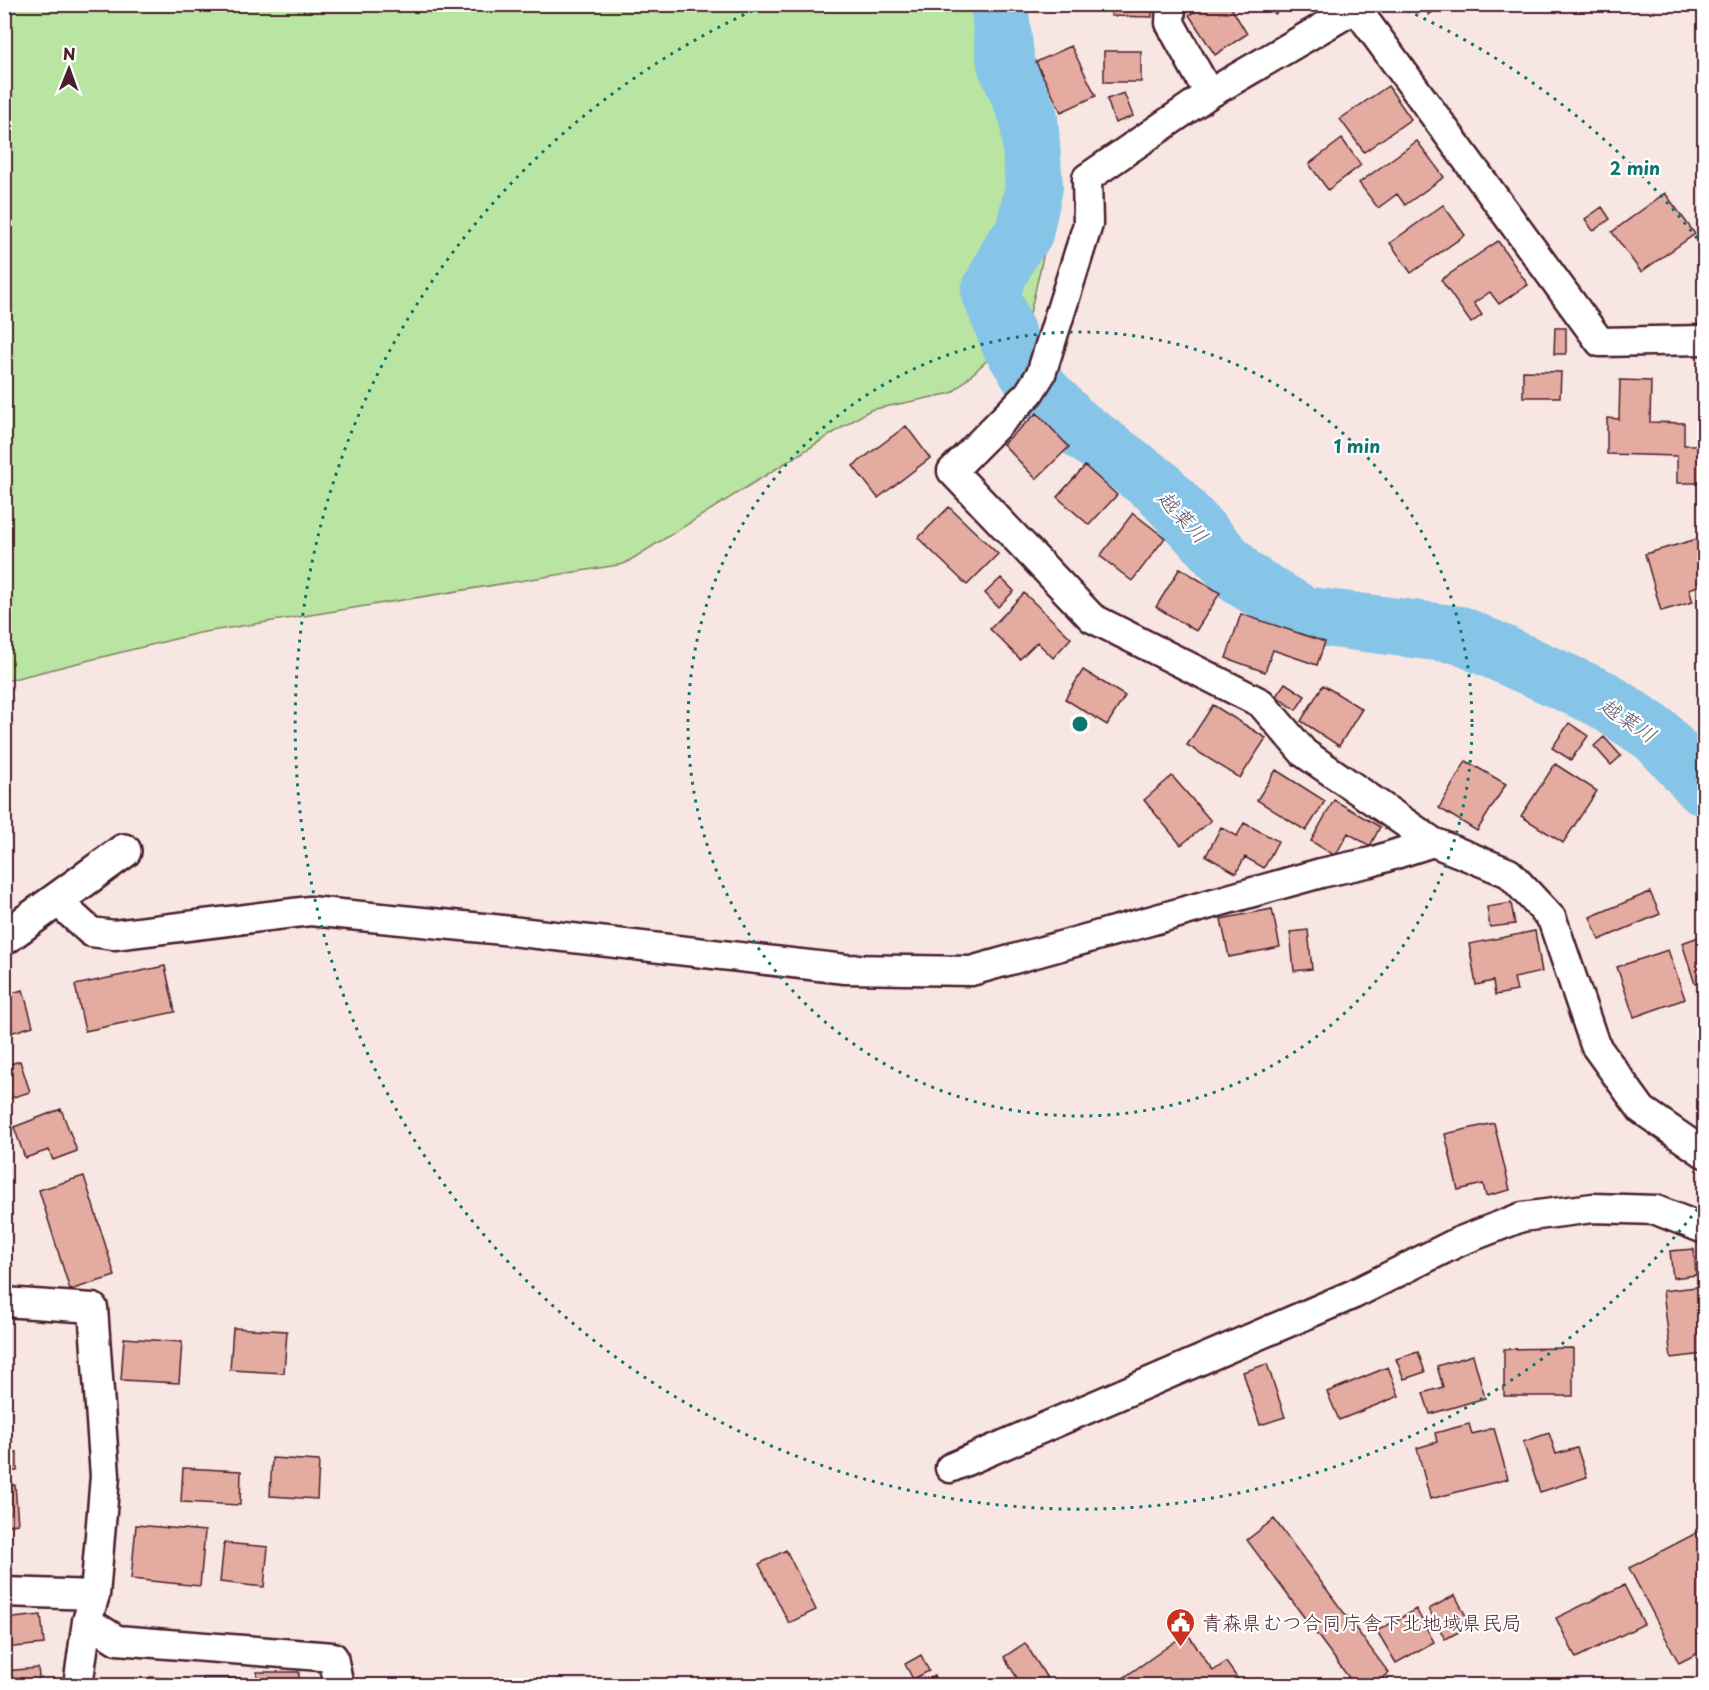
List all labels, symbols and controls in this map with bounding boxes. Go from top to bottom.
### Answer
north arrow [39,39,99,99]
text: N [63,41,76,65]
text: 2 min [1610,154,1660,181]
text: 1 min [1334,432,1380,459]
water label: 越葉川 [1150,481,1217,550]
water label: 越葉川 [1593,688,1664,750]
centre of rings [1070,714,1090,734]
public building icon: 青森県むつ合同庁舎下北地域県民局 [1165,1606,1197,1648]
place label: 青森県むつ合同庁舎下北地域県民局 [1202,1607,1522,1637]

